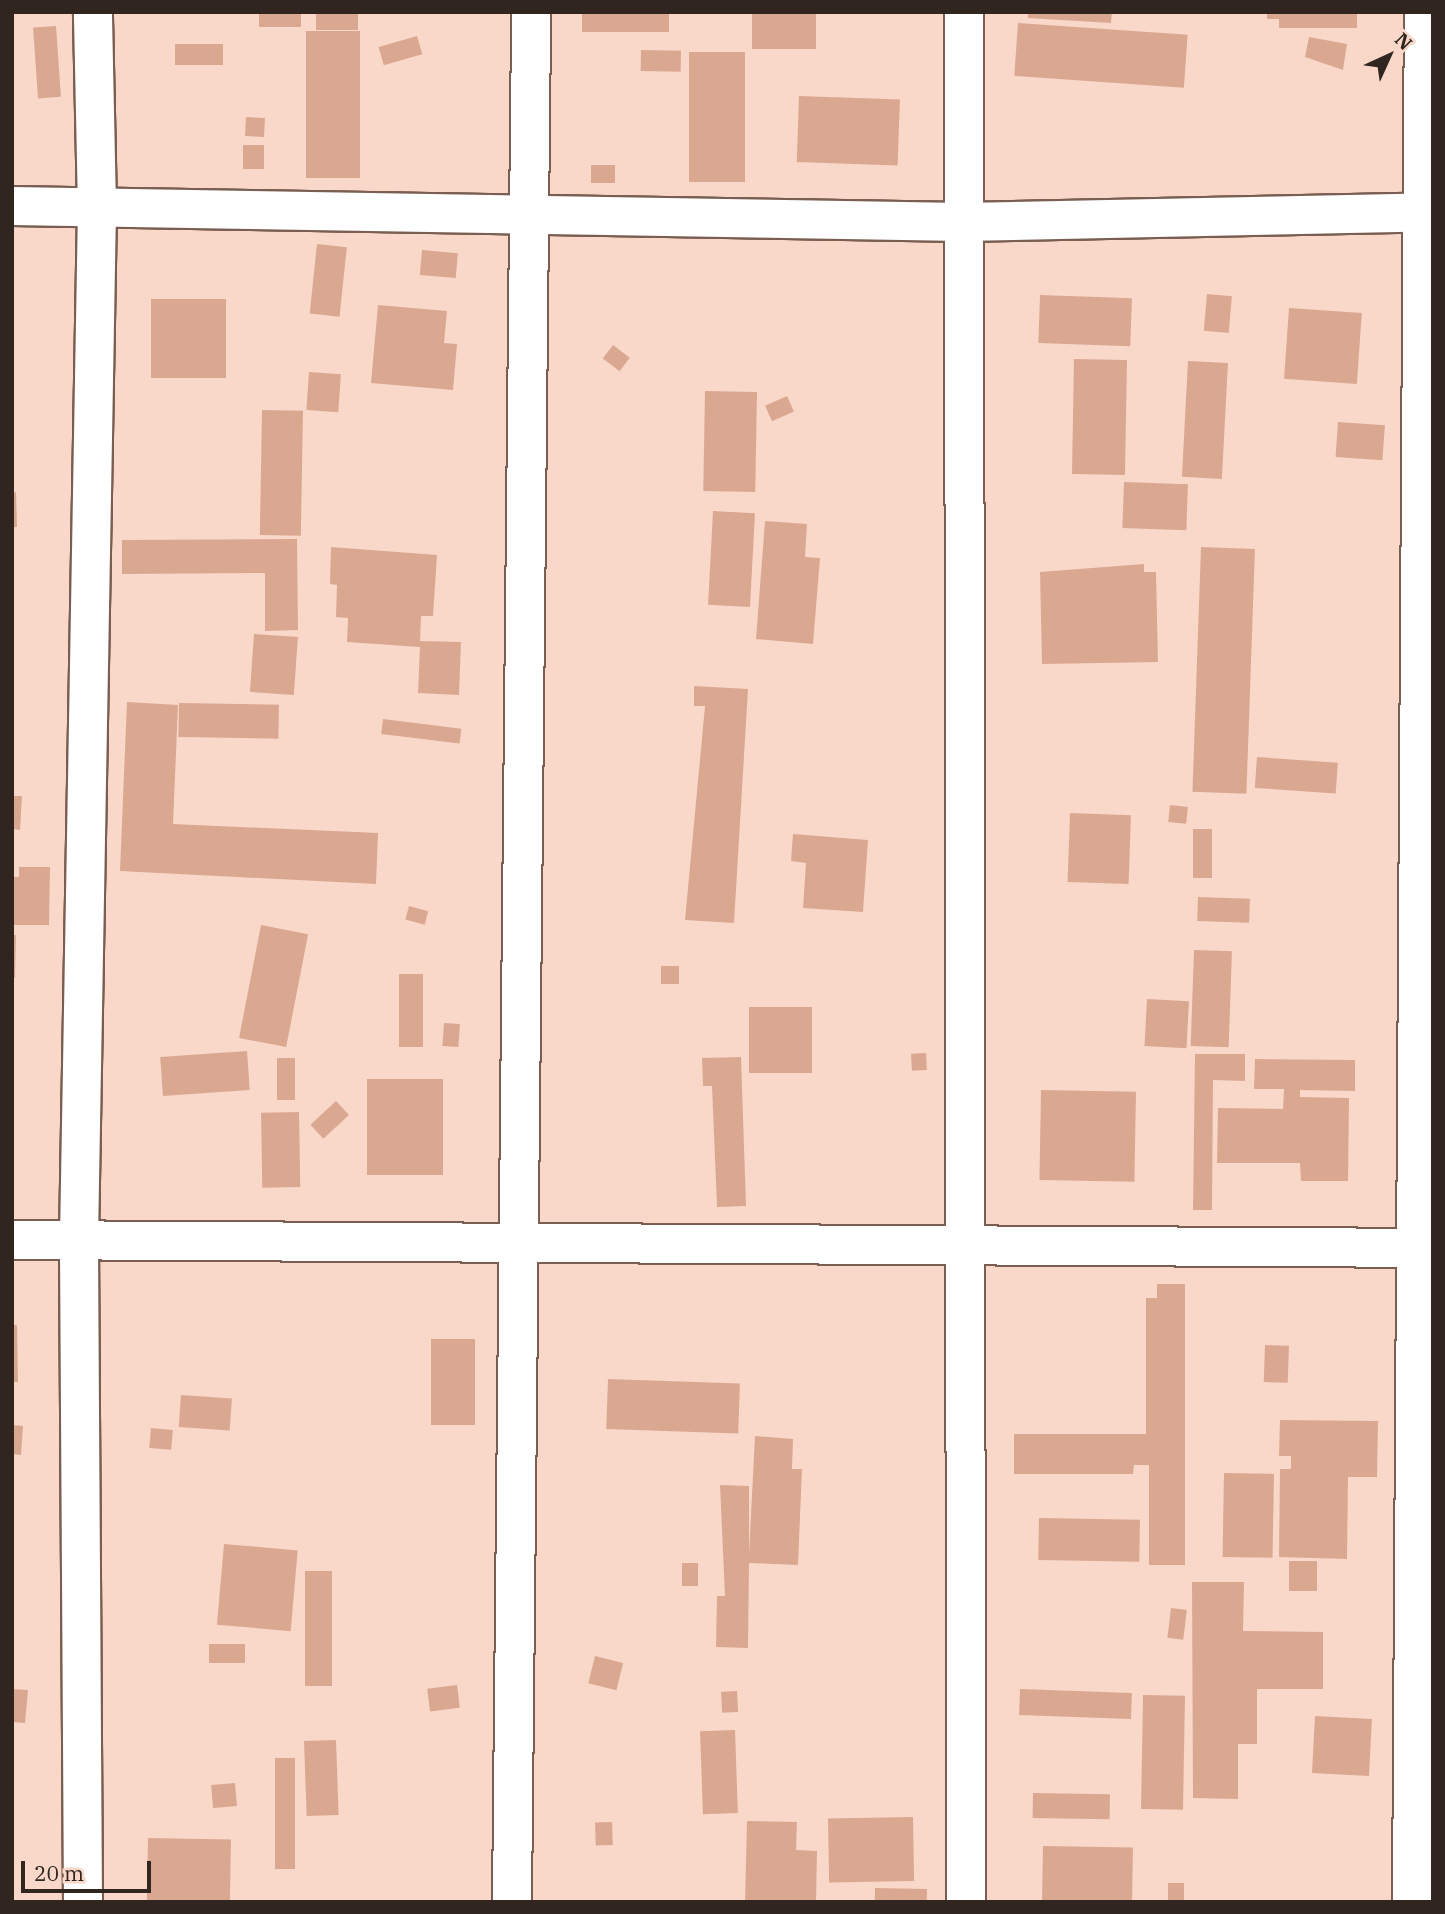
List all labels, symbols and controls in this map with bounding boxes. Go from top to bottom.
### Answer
north arrow [1354,21,1424,91]
text: N [1390,27,1418,55]
scale bar [24,1848,154,1892]
text: 20 m [34,1859,84,1887]

